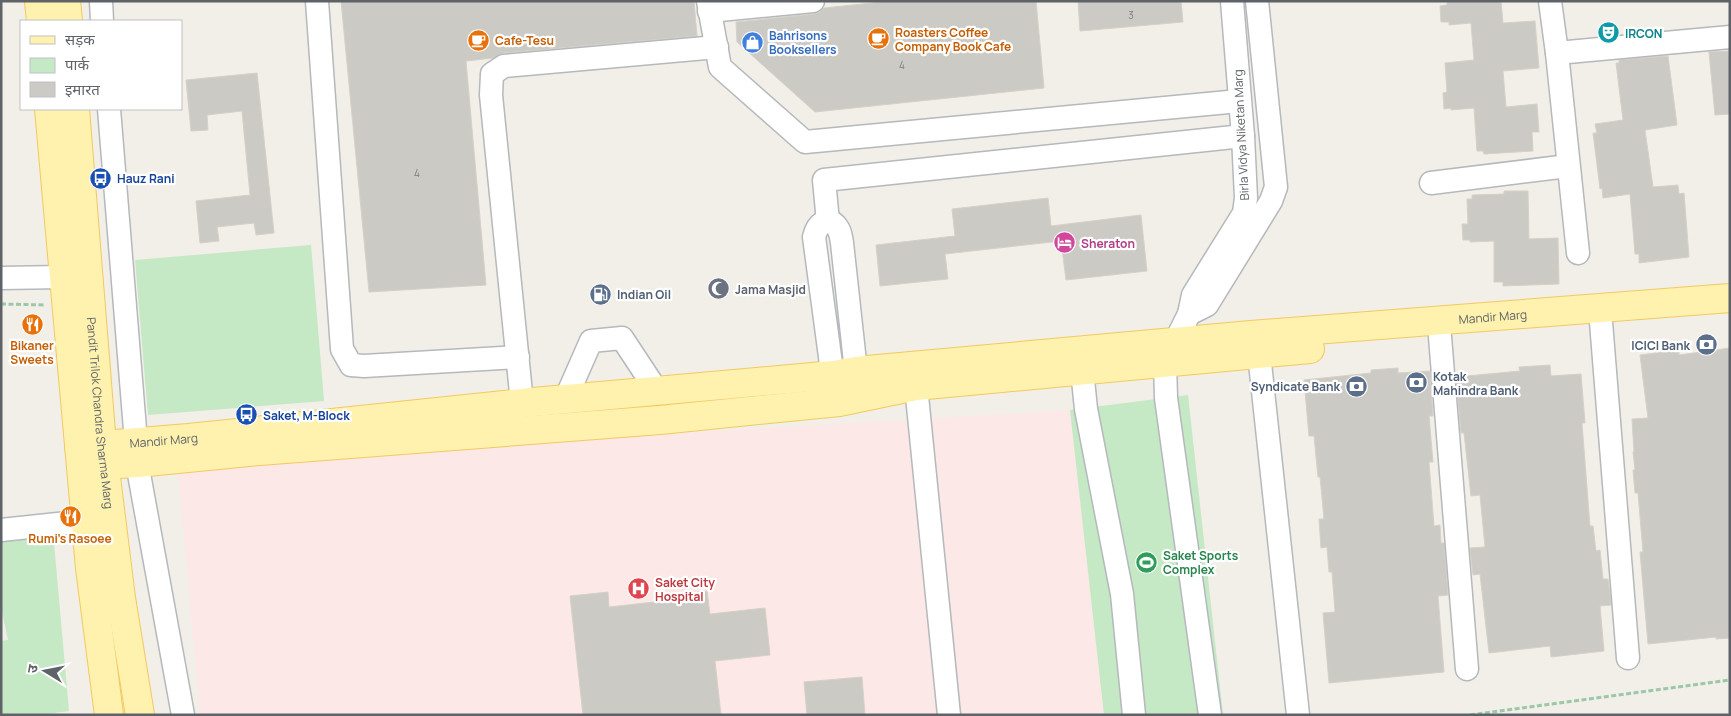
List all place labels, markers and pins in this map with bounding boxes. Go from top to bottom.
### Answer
theatre icon: IRCON [1597,21,1621,45]
place label: Roasters Coffee Company Book Cafe [895,24,1011,55]
place label: IRCON [1625,25,1662,42]
place label: Bahrisons Booksellers [769,27,837,58]
cafe icon: Roasters Coffee Company Book Cafe [867,27,891,51]
cafe icon: Cafe-Tesu [467,28,491,52]
shop icon: Bahrisons Booksellers [741,30,765,54]
place label: Cafe-Tesu [495,32,554,49]
bus stop icon: Hauz Rani [89,166,113,190]
place label: Hauz Rani [117,170,175,187]
hotel icon: Sheraton [1053,231,1077,255]
place label: Sheraton [1081,235,1135,252]
mosque icon: Jama Masjid [707,277,731,301]
place label: Jama Masjid [735,281,806,298]
fuel station icon: Indian Oil [589,282,613,306]
place label: Indian Oil [617,286,671,303]
restaurant icon: Bikaner Sweets [20,312,44,336]
bank icon: ICICI Bank [1694,333,1718,357]
place label: Bikaner Sweets [10,337,54,368]
place label: ICICI Bank [1631,337,1691,354]
place label: Kotak Mahindra Bank [1433,368,1519,399]
bank icon: Kotak Mahindra Bank [1405,371,1429,395]
bank icon: Syndicate Bank [1344,374,1368,398]
place label: Syndicate Bank [1251,378,1341,395]
bus stop icon: Saket, M-Block [235,403,259,427]
place label: Saket, M-Block [263,407,350,424]
restaurant icon: Rumi's Rasoee [58,505,82,529]
place label: Rumi's Rasoee [28,530,112,547]
place label: Saket Sports Complex [1163,547,1239,578]
sports icon: Saket Sports Complex [1135,550,1159,574]
place label: Saket City Hospital [655,574,715,605]
hospital icon: Saket City Hospital [627,577,651,601]

